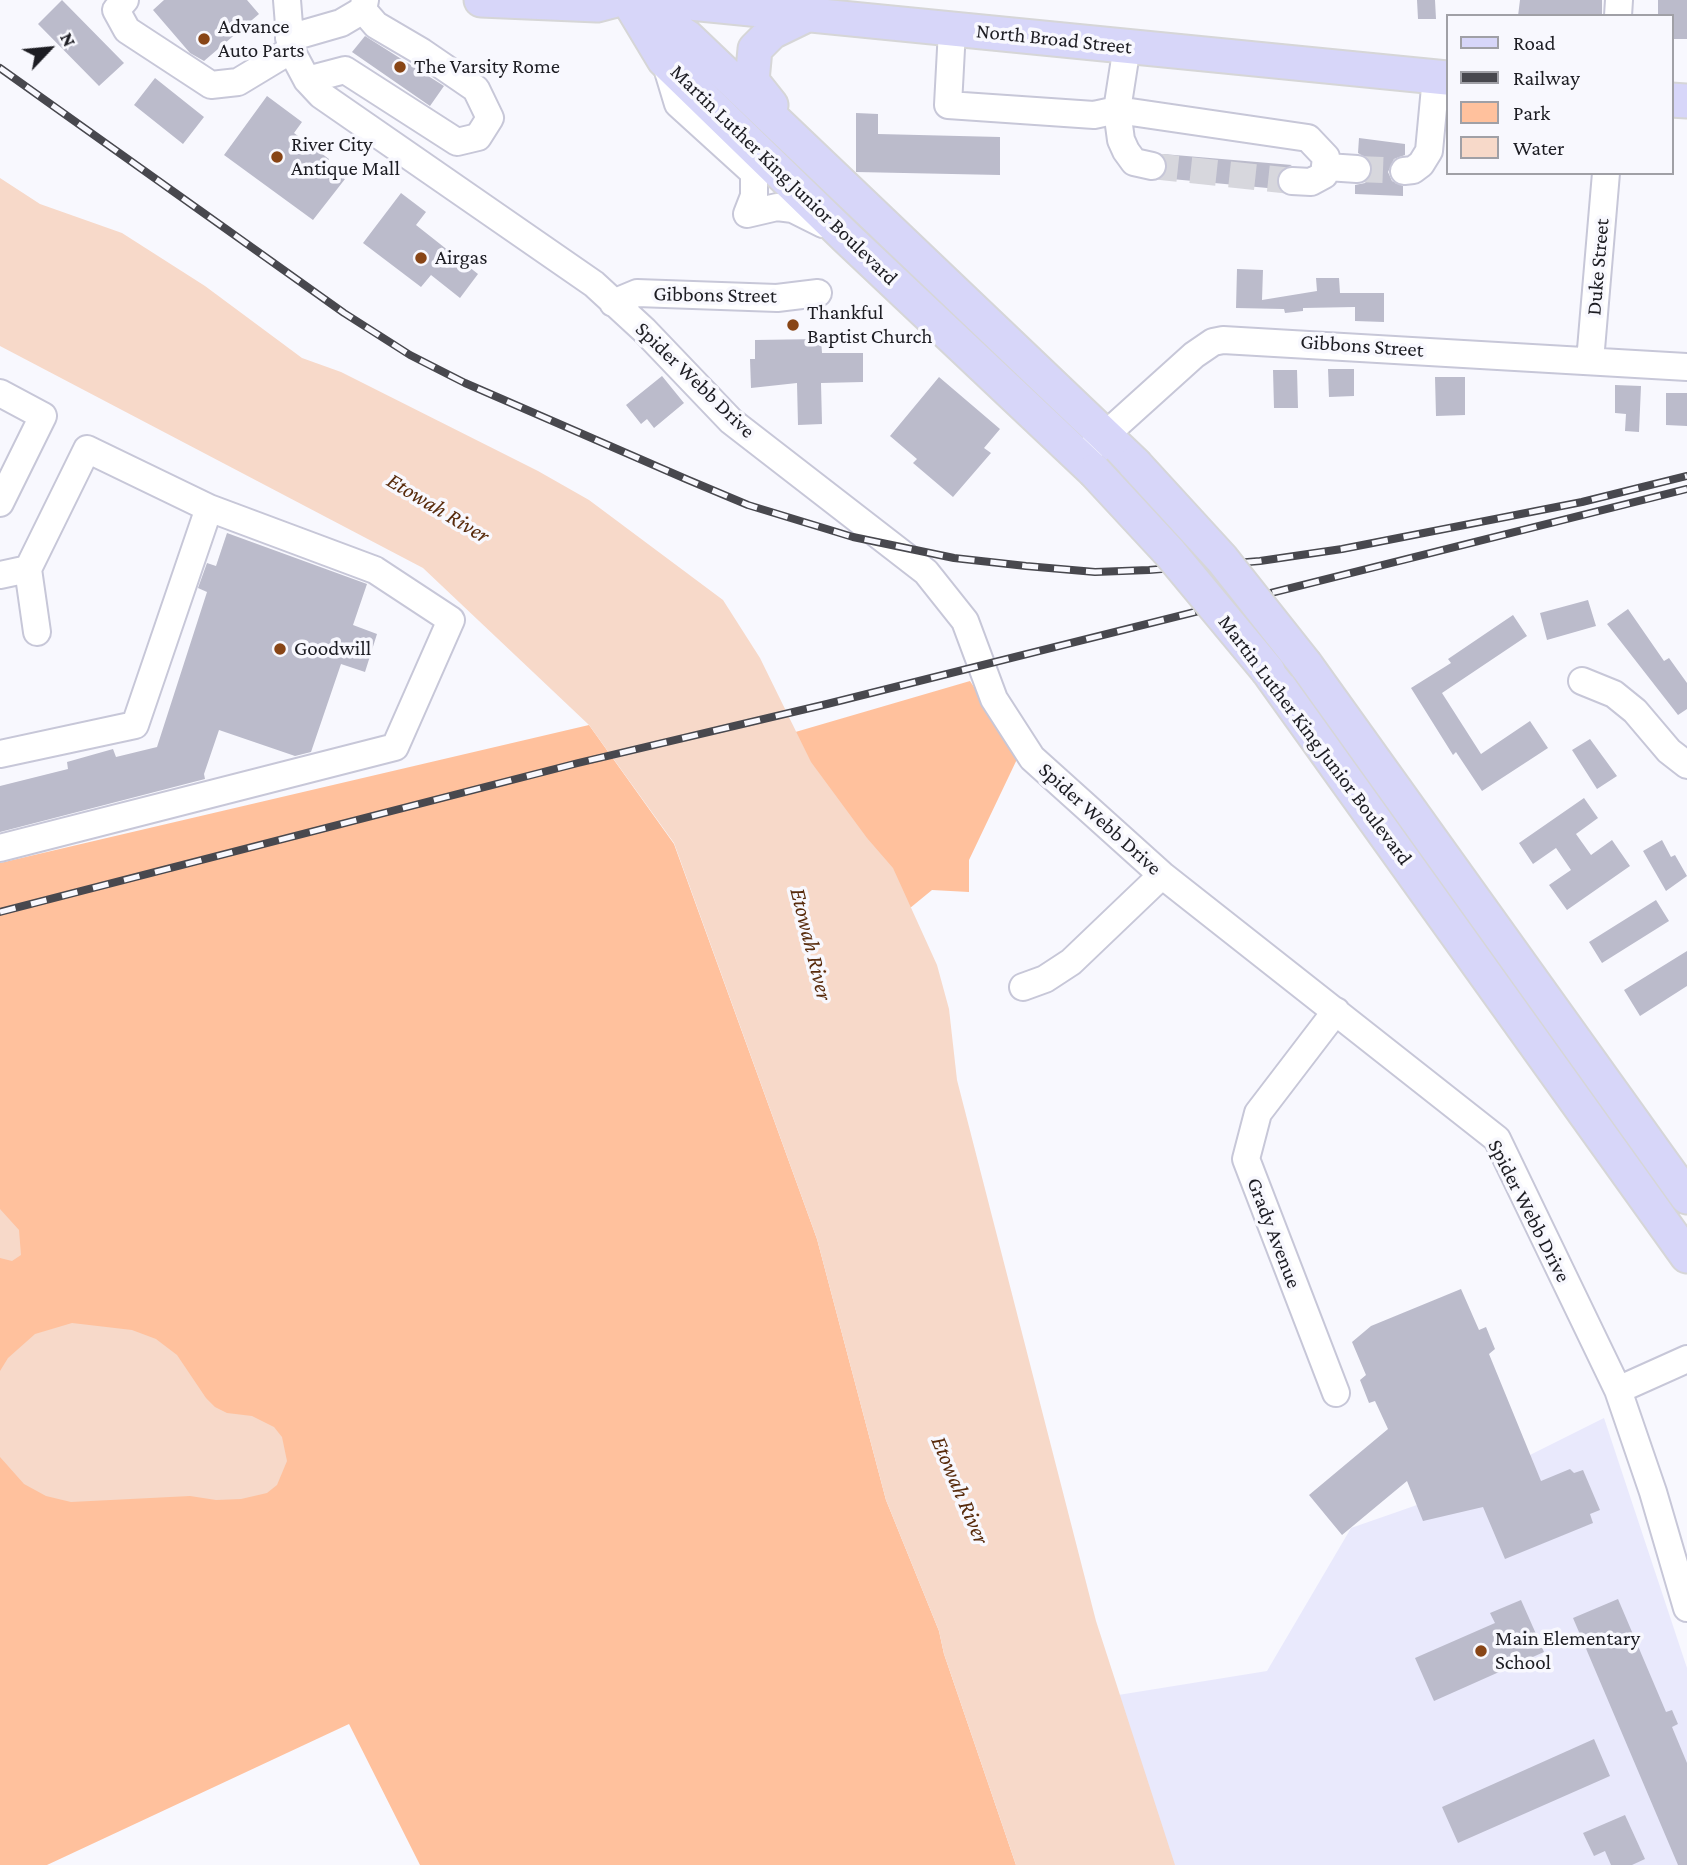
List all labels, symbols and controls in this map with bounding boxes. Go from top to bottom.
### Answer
north arrow [14,14,84,84]
place label: Advance Auto Parts [218,14,304,64]
legend [1446,14,1673,175]
street label: North Broad Street [975,18,1133,60]
text: N [56,29,81,50]
marker: Advance Auto Parts [196,31,212,47]
text: Road [1513,31,1556,55]
place label: The Varsity Rome [414,54,560,80]
marker: The Varsity Rome [392,59,408,75]
street label: Martin Luther King Junior Boulevard [665,59,903,291]
text: Railway [1513,66,1580,90]
text: Park [1513,101,1550,125]
place label: River City Antique Mall [291,132,400,182]
text: Water [1513,136,1565,160]
marker: River City Antique Mall [269,149,285,165]
street label: Duke Street [1581,217,1615,317]
place label: Airgas [435,245,488,271]
marker: Airgas [413,250,429,266]
street label: Gibbons Street [653,281,777,309]
place label: Thankful Baptist Church [807,300,933,350]
street label: Spider Webb Drive [630,317,760,443]
marker: Thankful Baptist Church [785,317,801,333]
street label: Gibbons Street [1300,329,1424,363]
water label: Etowah River [382,467,494,549]
street label: Martin Luther King Junior Boulevard [1213,610,1417,870]
place label: Goodwill [294,636,371,662]
marker: Goodwill [272,641,288,657]
street label: Spider Webb Drive [1033,757,1167,881]
water label: Etowah River [784,885,838,1003]
street label: Spider Webb Drive [1482,1135,1576,1287]
street label: Grady Avenue [1241,1174,1307,1292]
water label: Etowah River [925,1432,995,1548]
place label: Main Elementary School [1495,1626,1640,1676]
marker: Main Elementary School [1473,1643,1489,1659]

